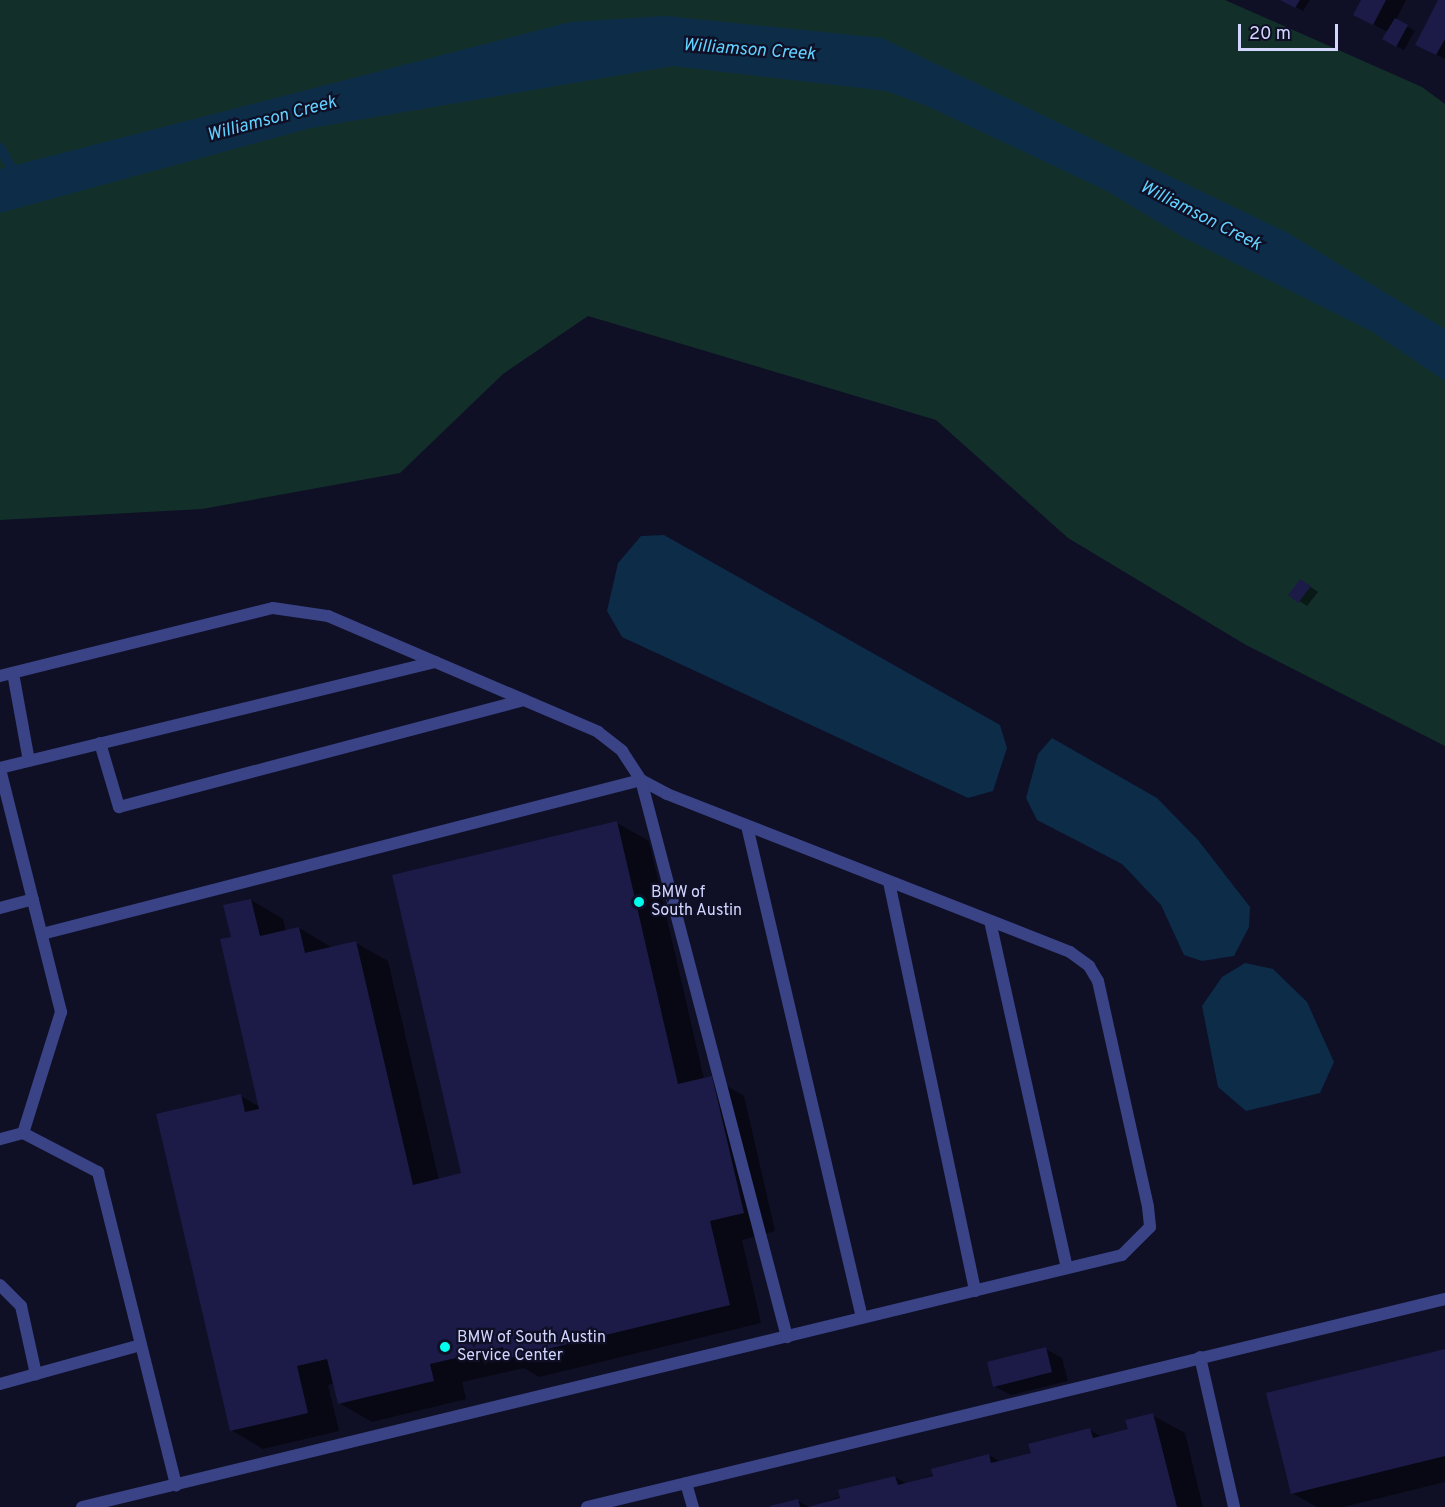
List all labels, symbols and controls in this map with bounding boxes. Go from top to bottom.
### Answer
scale bar [1241,12,1342,50]
text: 20 m [1249,23,1291,46]
water label: Williamson Creek [682,36,816,66]
water label: Williamson Creek [205,92,339,148]
water label: Williamson Creek [1136,177,1264,257]
place label: BMW of South Austin [651,883,743,921]
marker: BMW of South Austin [632,895,646,909]
place label: BMW of South Austin Service Center [457,1328,607,1366]
marker: BMW of South Austin Service Center [438,1340,452,1354]

